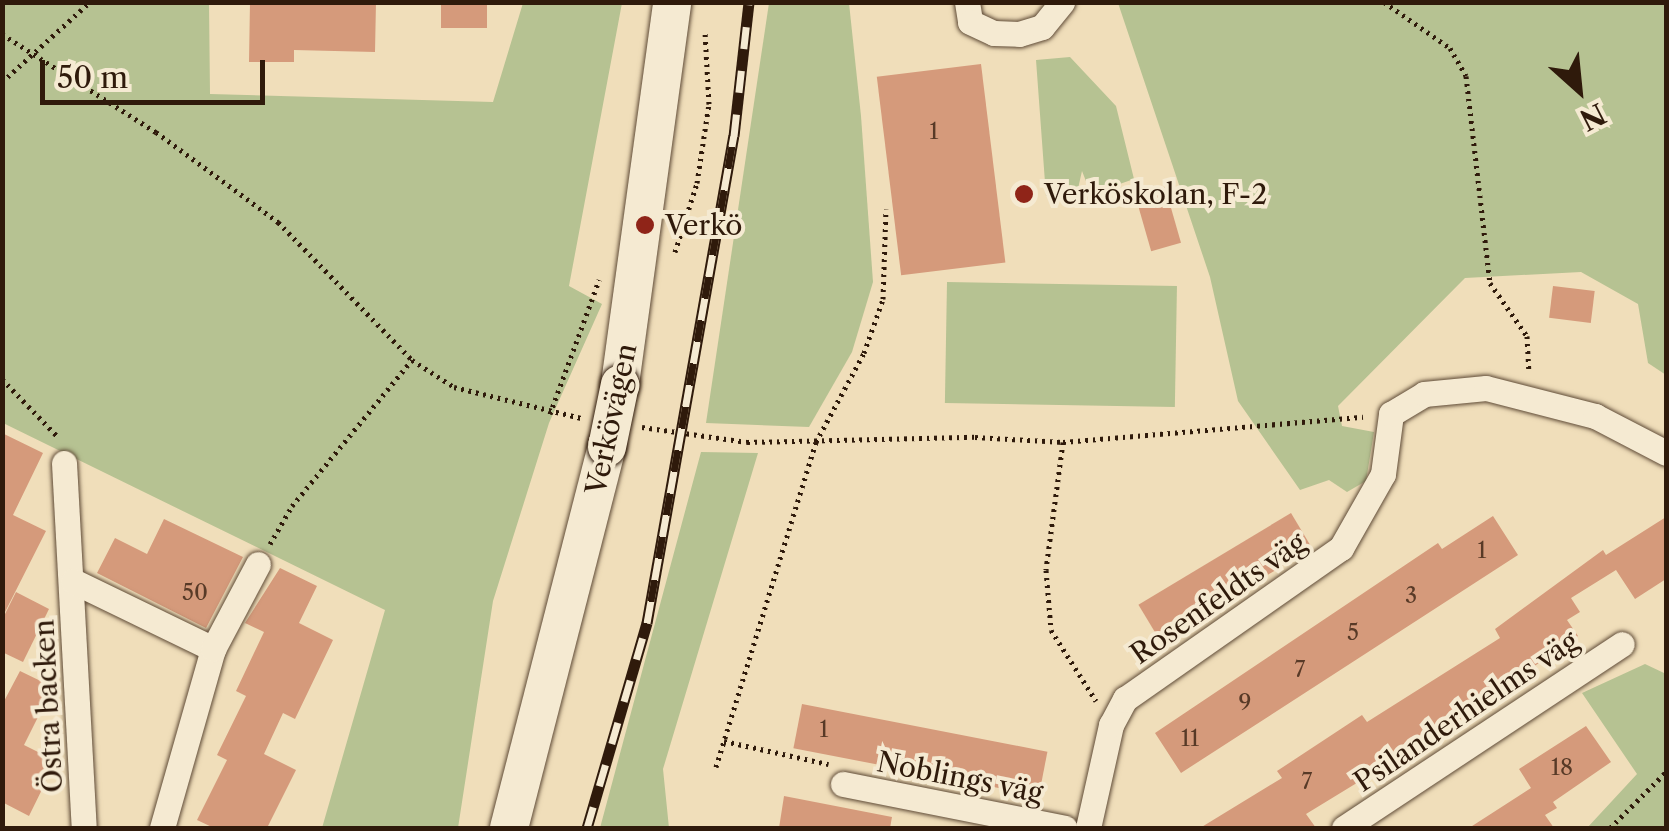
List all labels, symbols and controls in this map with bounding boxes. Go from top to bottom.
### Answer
scale bar [45,40,270,102]
north arrow [1529,40,1629,140]
text: 50 m [57,59,128,96]
text: N [1574,96,1611,137]
house number: 1 [929,119,939,145]
place label: Verköskolan, F-2 [1044,177,1267,211]
marker: Verköskolan, F-2 [1013,183,1035,205]
place label: Verkö [665,208,742,242]
marker: Verkö [634,214,656,236]
street label: Verkövägen [579,340,643,498]
street label: Rosenfeldts väg [1124,525,1312,671]
house number: 1 [1477,538,1487,564]
house number: 50 [182,580,208,606]
house number: 3 [1405,583,1417,609]
street label: Östra backen [27,618,69,794]
house number: 5 [1347,620,1359,646]
street label: Psilanderhielms väg [1347,623,1585,799]
house number: 7 [1295,657,1305,683]
house number: 9 [1239,690,1251,716]
house number: 1 [819,717,829,743]
house number: 11 [1181,726,1199,752]
street label: Noblings väg [874,744,1046,810]
house number: 18 [1551,755,1573,781]
house number: 7 [1302,769,1312,795]

